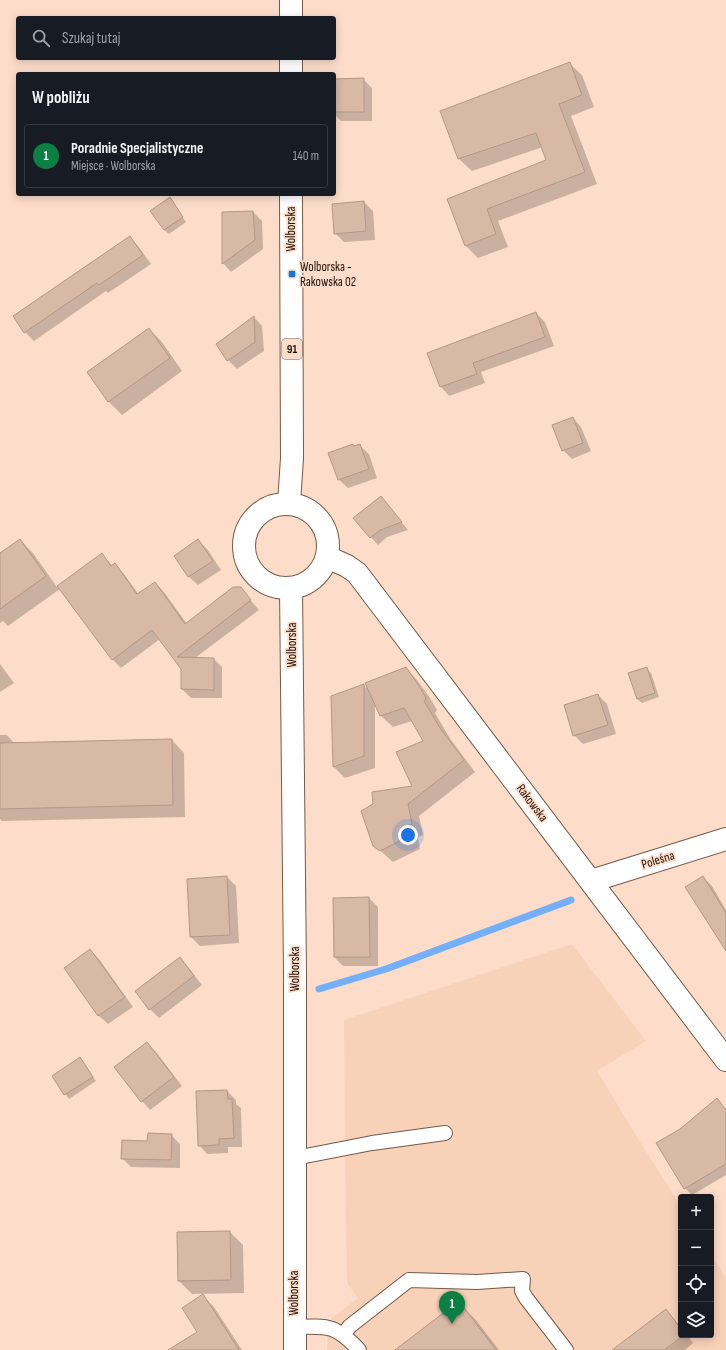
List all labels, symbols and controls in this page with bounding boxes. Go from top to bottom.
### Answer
search box [16,16,336,60]
icon: search [30,27,52,49]
text: Szukaj tutaj [62,29,120,48]
text: W pobliżu [32,88,90,108]
text: Poradnie Specjalistyczne [71,139,203,158]
text: 1 [43,148,49,164]
text: 140 m [293,148,319,164]
text: Miejsce · Wolborska [71,158,155,174]
street label: Wolborska [283,206,299,252]
place label: Wolborska - Rakowska 02 [300,259,356,290]
marker: Wolborska - Rakowska 02 [287,269,297,279]
road number: 91 [282,339,302,359]
street label: Wolborska [284,622,300,668]
street label: Rakowska [513,781,551,825]
your location [398,825,418,845]
street label: Poleśna [640,847,676,873]
street label: Wolborska [287,946,303,992]
map controls [678,1194,714,1338]
button: + [678,1194,714,1230]
button: − [678,1230,714,1266]
button: locate [678,1266,714,1302]
street label: Wolborska [286,1270,302,1316]
pin: 1 [439,1291,465,1324]
button: layers [678,1302,714,1338]

